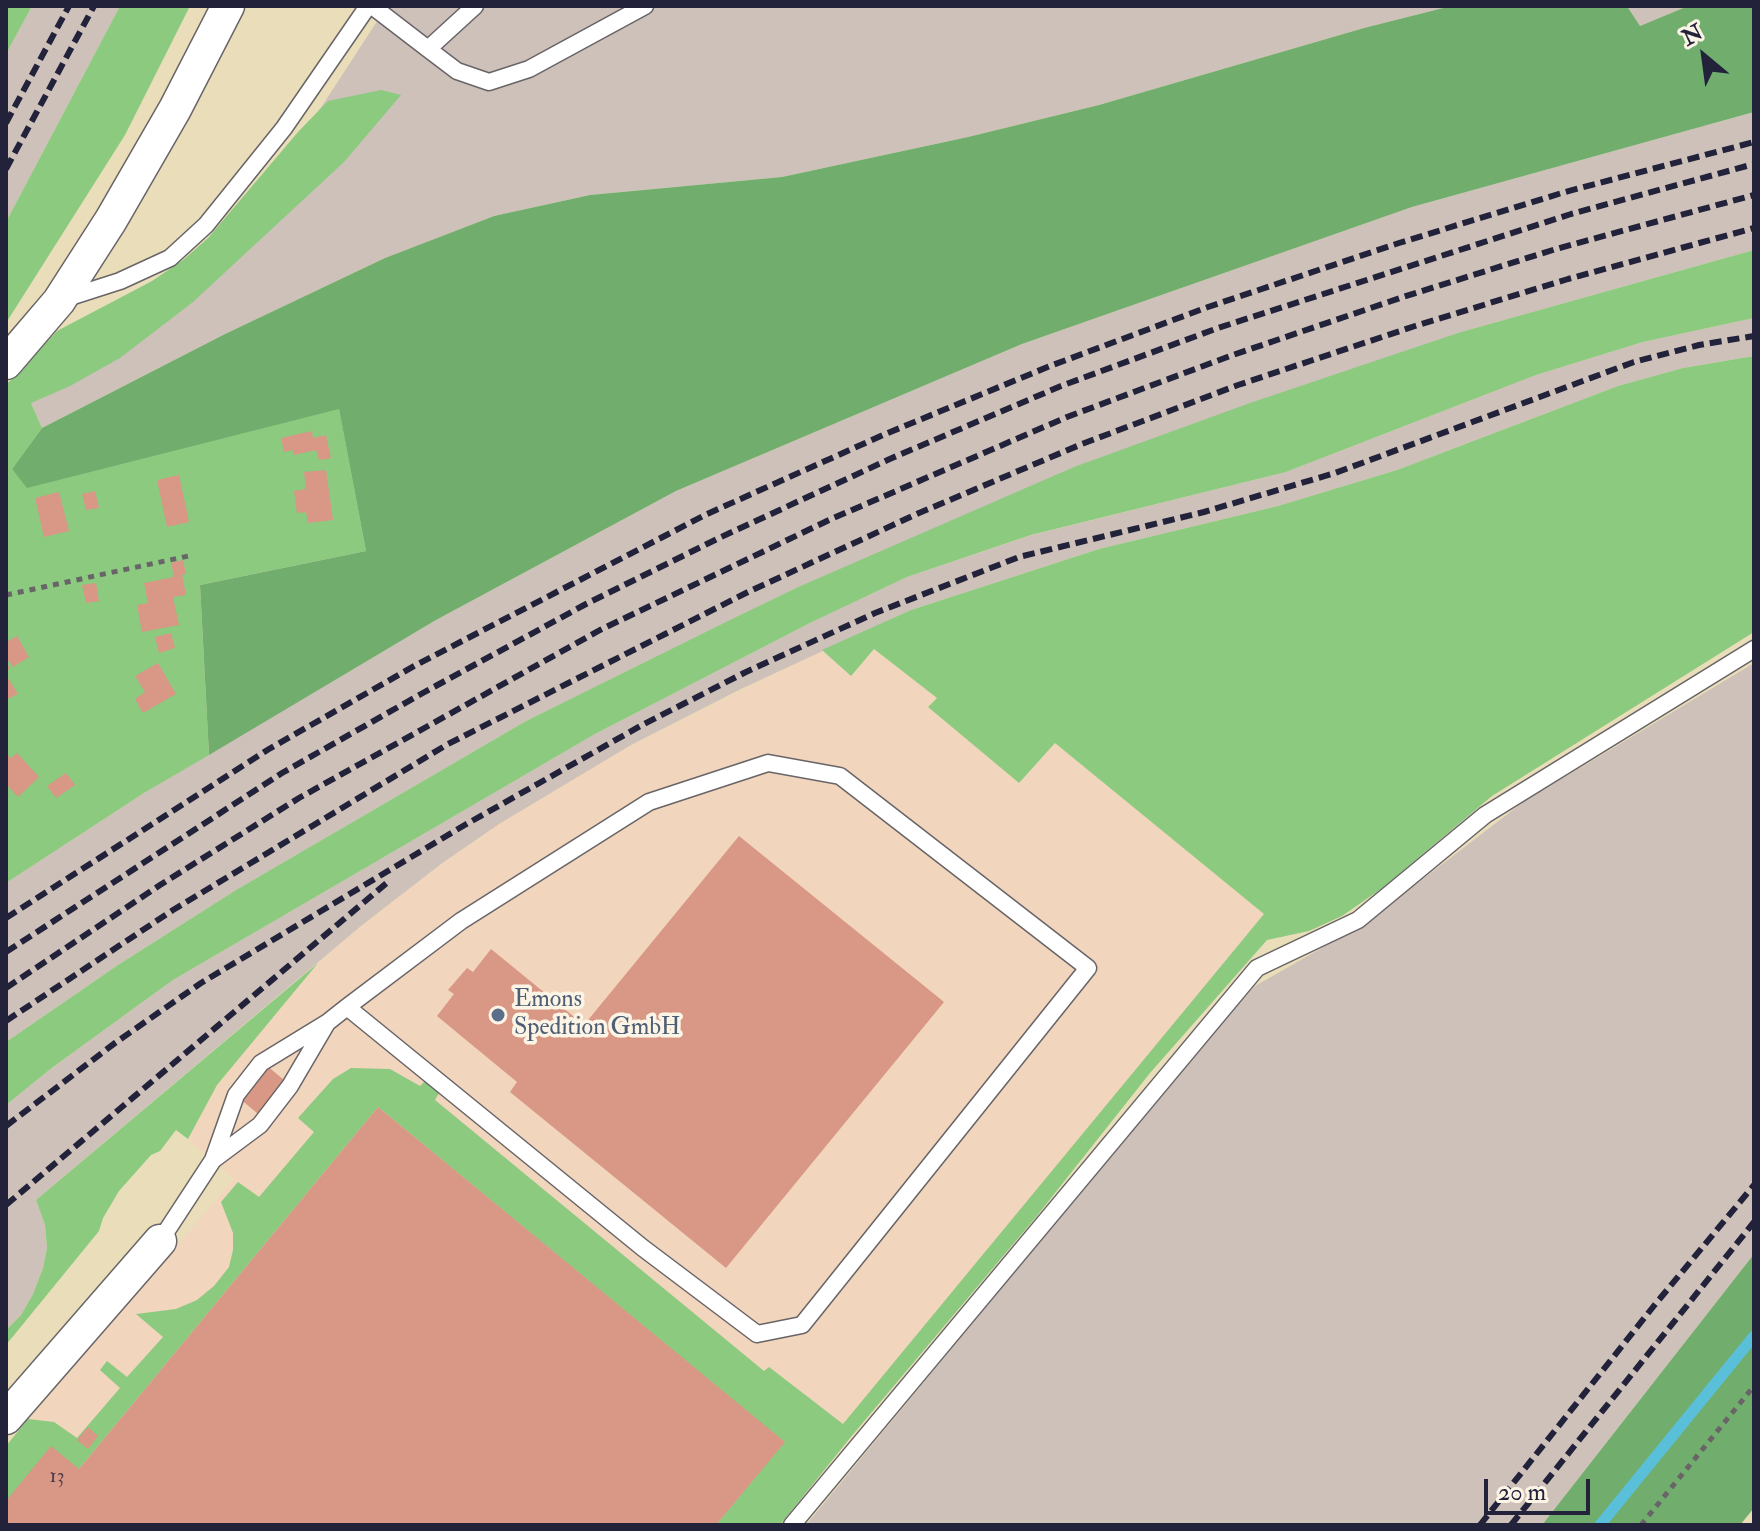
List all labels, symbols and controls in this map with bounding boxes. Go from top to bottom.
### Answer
north arrow [1664,16,1744,96]
text: N [1677,18,1708,52]
place label: Emons Spedition GmbH [514,987,680,1043]
marker: Emons Spedition GmbH [489,1006,507,1024]
scale bar [1488,1463,1594,1513]
house number: 13 [50,1466,64,1490]
text: 20 m [1498,1477,1546,1508]

